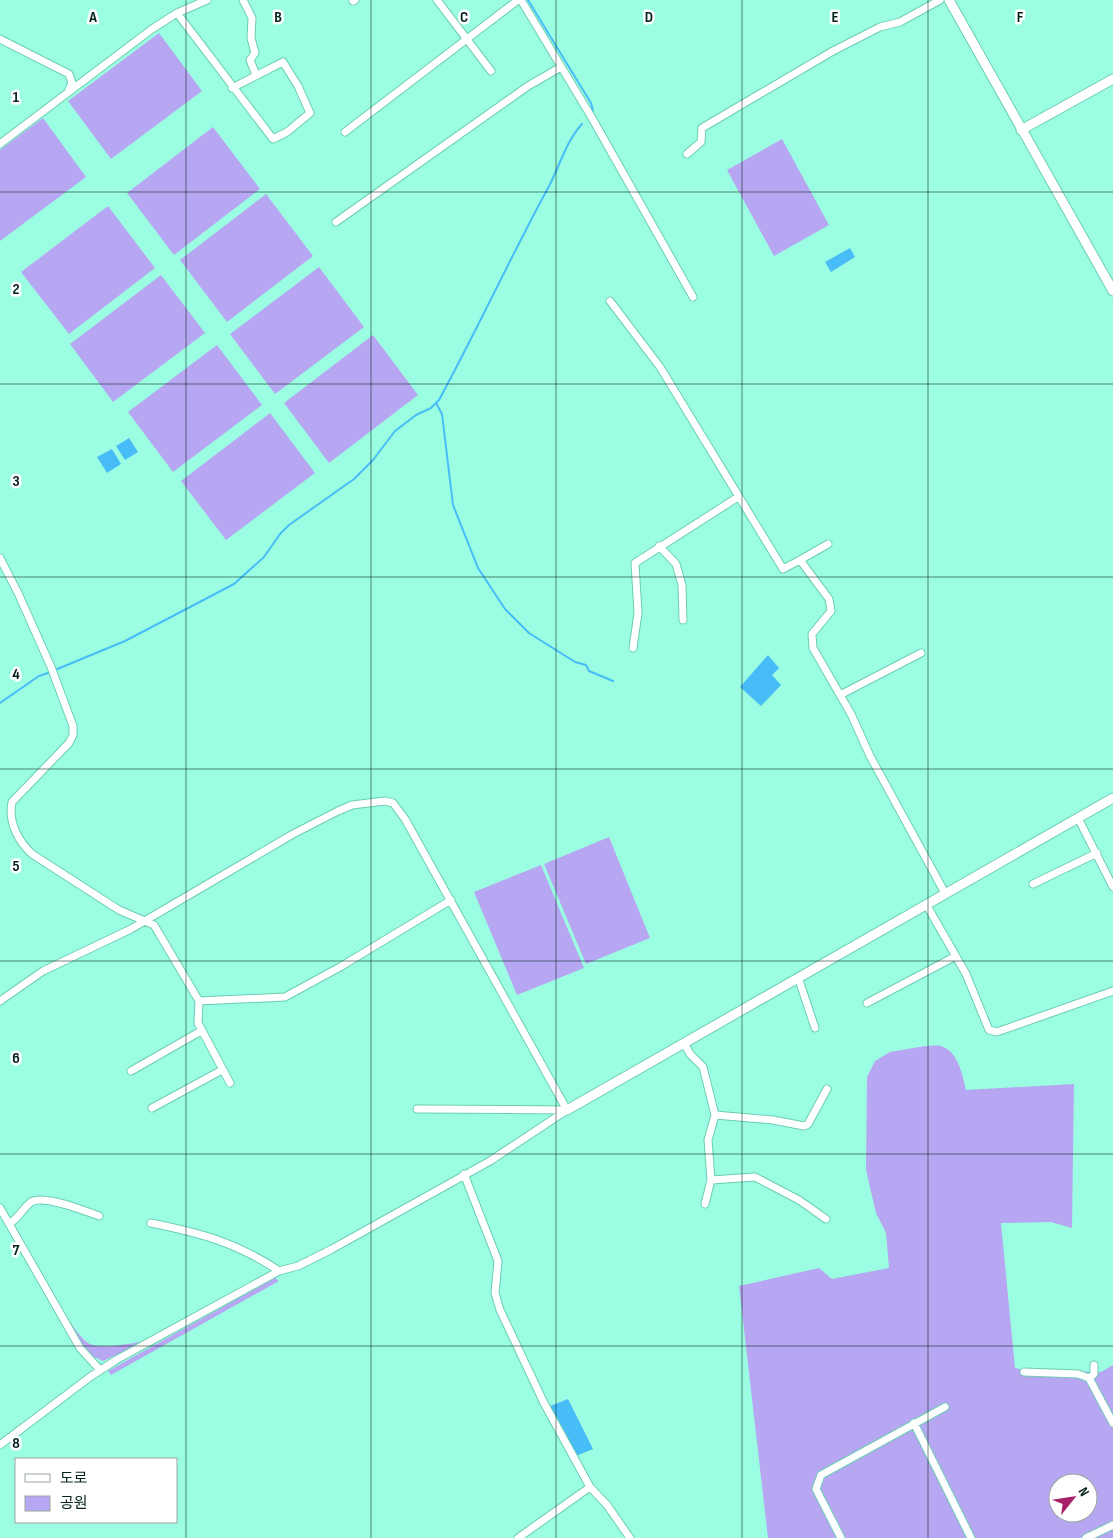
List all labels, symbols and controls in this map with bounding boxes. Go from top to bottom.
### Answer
text: A [88,8,97,27]
text: B [274,8,282,27]
text: C [460,8,468,27]
text: D [645,8,653,27]
text: E [832,8,839,27]
text: F [1017,8,1024,27]
text: 1 [13,88,20,107]
text: 2 [12,280,20,299]
text: 3 [12,472,20,491]
text: 4 [12,665,20,684]
text: 5 [12,857,20,876]
text: 6 [12,1049,20,1068]
text: 7 [13,1241,20,1260]
text: 8 [12,1434,20,1453]
legend [15,1458,178,1523]
text: 도로 [60,1469,88,1488]
north arrow [1048,1473,1098,1523]
text: N [1075,1484,1093,1499]
text: 공원 [60,1494,88,1513]

